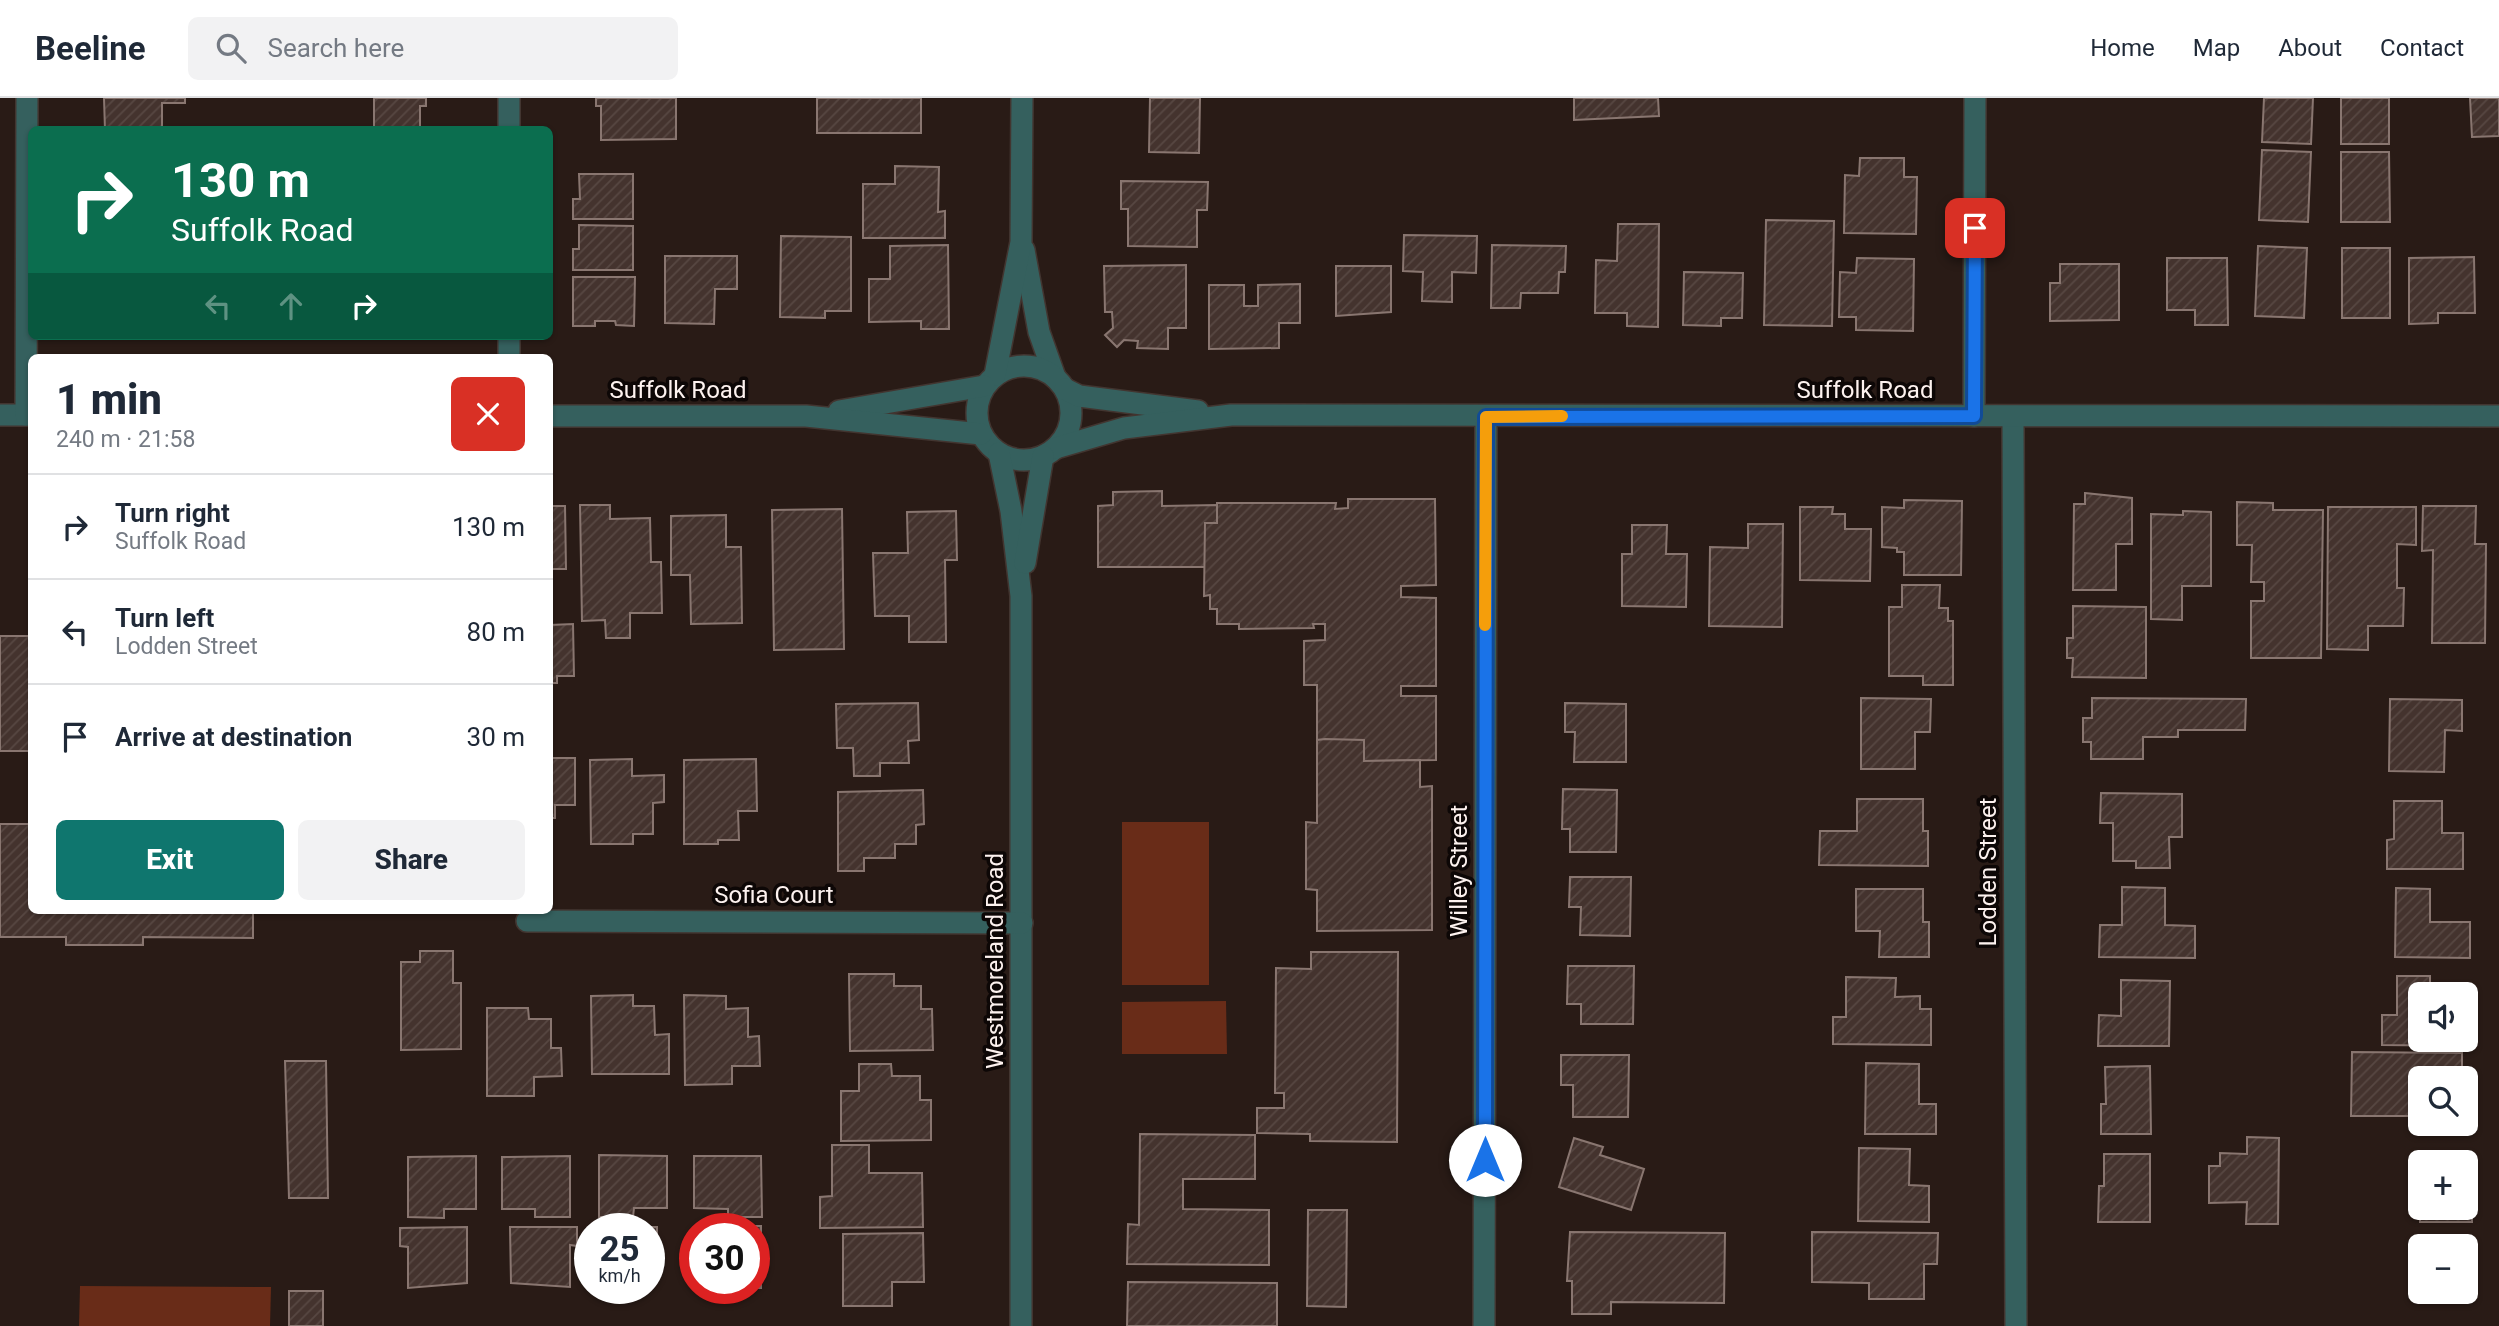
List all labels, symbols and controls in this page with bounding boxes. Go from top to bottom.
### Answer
search box [188,17,678,80]
text: Beeline [35,29,146,68]
icon: search [212,29,250,67]
text: Search here [268,33,404,63]
text: Home [2090,34,2155,62]
text: Map [2193,34,2240,62]
text: About [2278,34,2342,62]
text: Contact [2380,34,2464,62]
text: 130 m [171,152,310,209]
icon: right [56,154,147,245]
pin [1945,198,2005,258]
icon: arrive [1956,209,1994,247]
text: Suffolk Road [171,211,354,249]
icon: left [199,287,237,325]
icon: ahead [272,287,310,325]
icon: right [345,287,383,325]
text: 1 min [56,375,162,424]
street label: Suffolk Road [610,376,746,404]
street label: Suffolk Road [1797,376,1933,404]
button: close [451,377,525,451]
text: 240 m · 21:58 [56,426,195,453]
text: Turn right [115,498,230,528]
icon: right [56,508,94,546]
text: 130 m [452,512,525,542]
text: Suffolk Road [115,528,246,555]
text: Turn left [115,603,214,633]
icon: left [56,613,94,651]
text: 80 m [467,617,525,647]
text: Lodden Street [115,633,258,660]
icon: arrive [56,718,94,756]
text: Arrive at destination [115,722,352,752]
text: 30 m [467,722,525,752]
street label: Lodden Street [1974,797,2002,946]
street label: Willey Street [1445,805,1473,937]
button: Exit [56,820,284,900]
button: Share [298,820,525,900]
street label: Westmoreland Road [981,853,1009,1069]
street label: Sofia Court [714,881,834,909]
map controls [2408,982,2478,1304]
button: sound [2408,982,2478,1052]
button: search [2408,1066,2478,1136]
position arrow [1448,1123,1522,1197]
button: + [2408,1150,2478,1220]
speed limit sign: 30 [679,1213,770,1304]
text: 25 [599,1229,640,1270]
button: − [2408,1234,2478,1304]
text: km/h [598,1265,641,1286]

